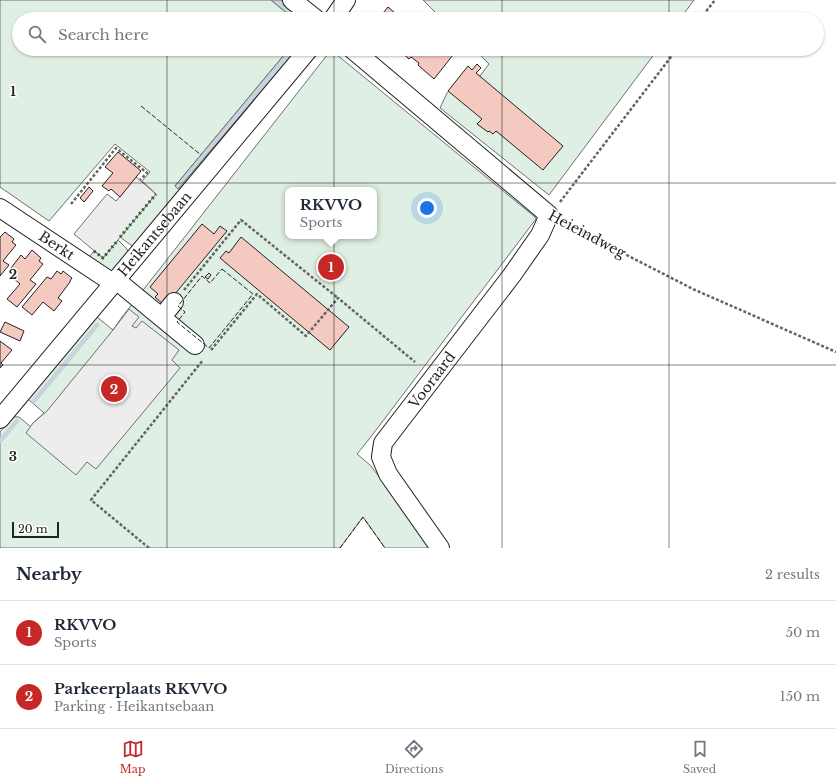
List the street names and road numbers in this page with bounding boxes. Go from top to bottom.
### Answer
street label: Heikantsebaan [114,188,195,280]
street label: Heieindweg [545,206,629,262]
street label: Berkt [35,227,79,264]
street label: Vooraard [404,348,459,413]

